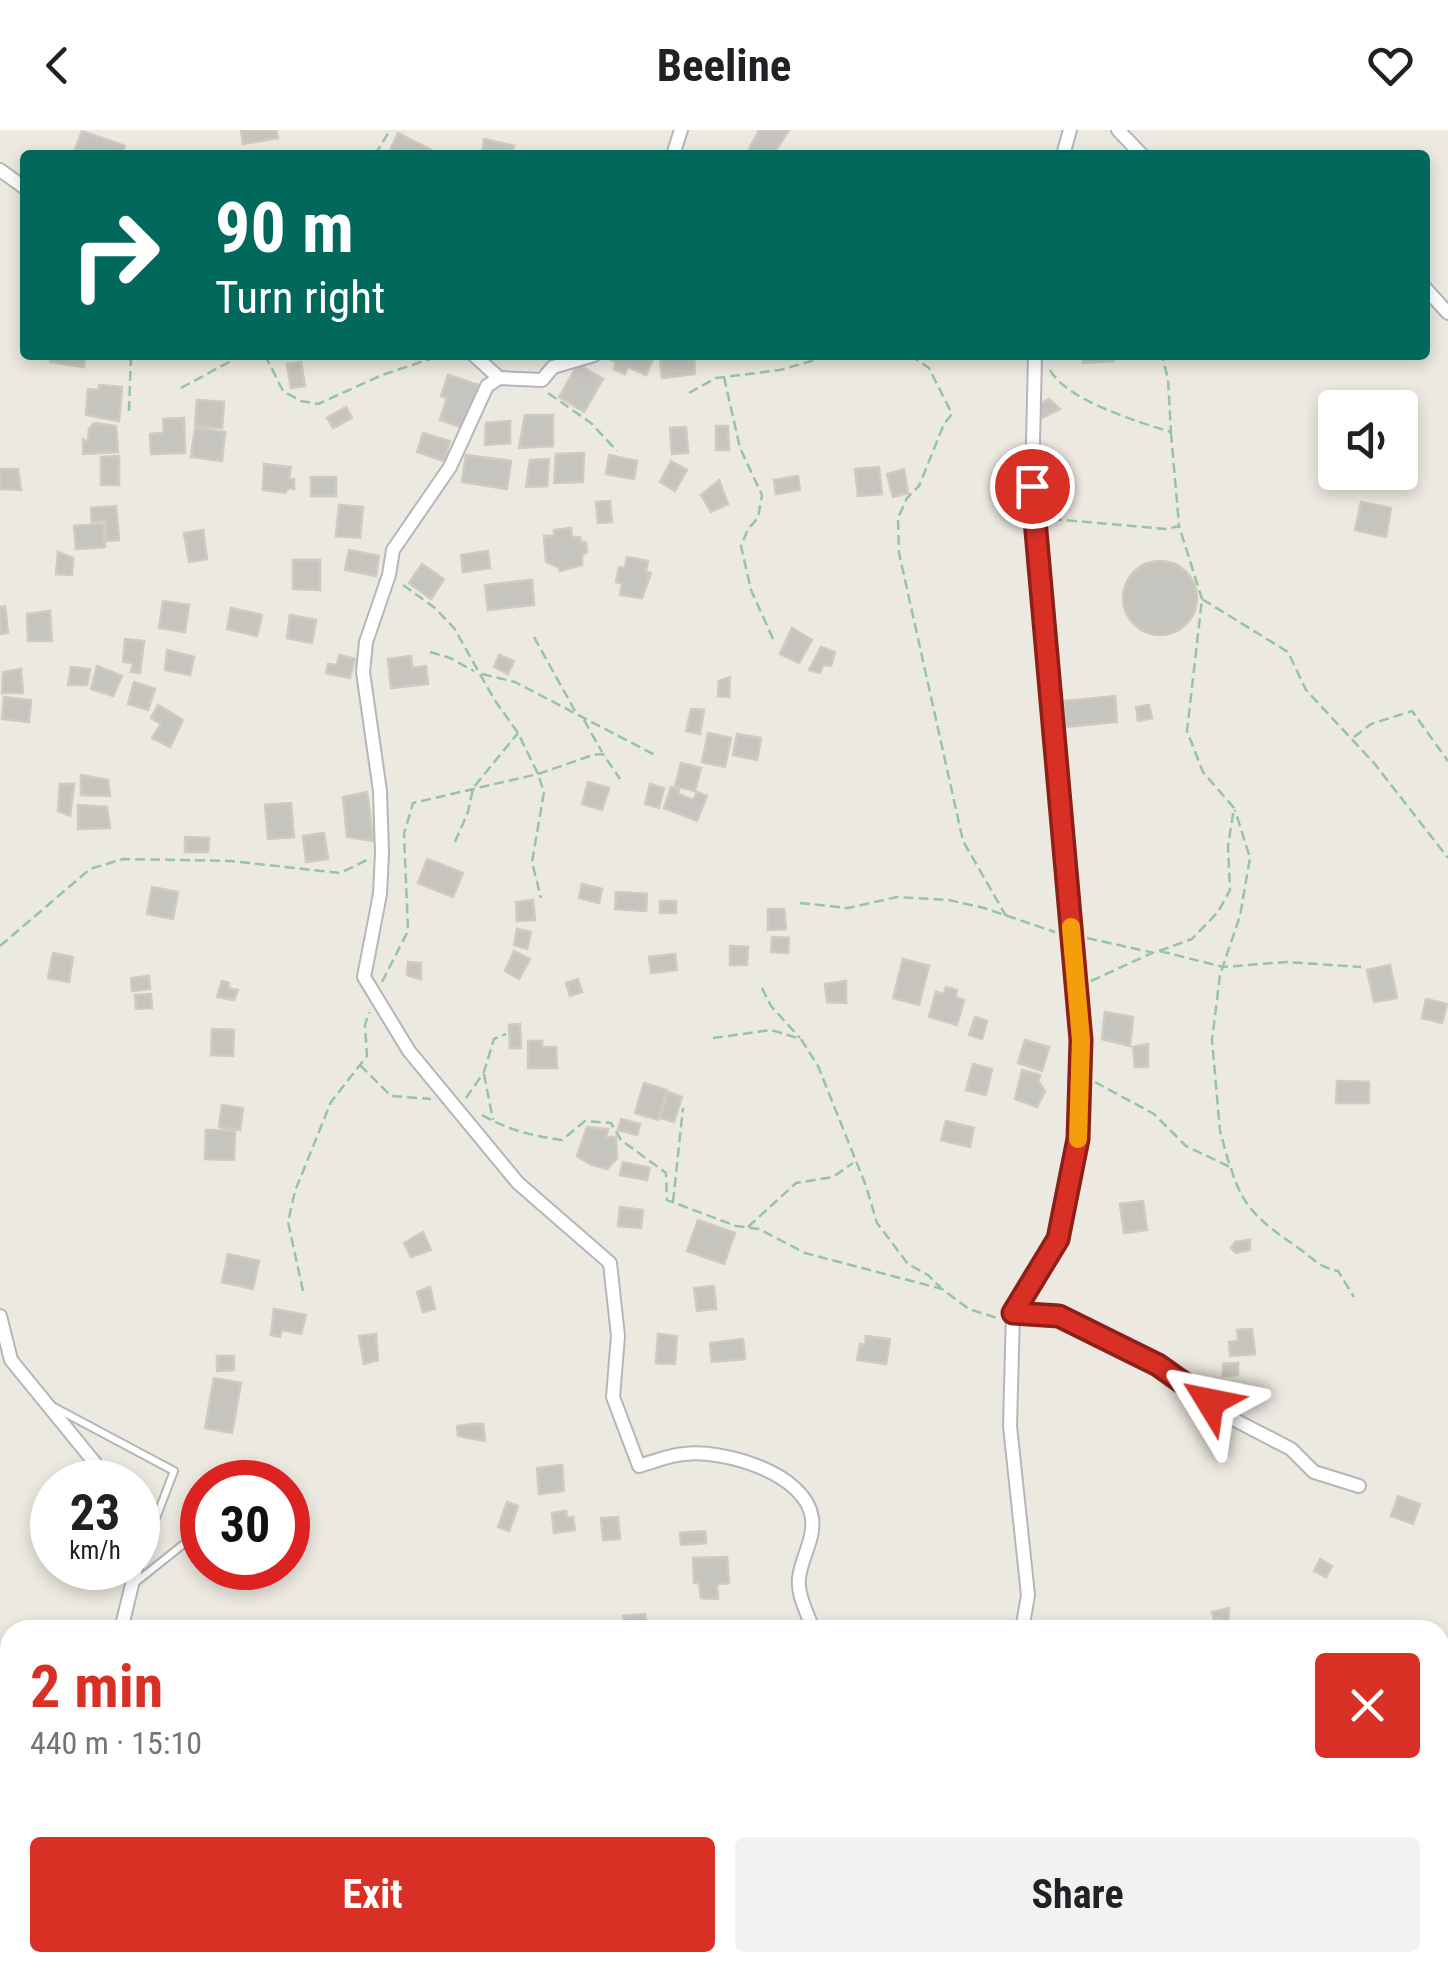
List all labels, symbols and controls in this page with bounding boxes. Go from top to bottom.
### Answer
icon: back [30,38,85,93]
icon: heart [1363,38,1418,93]
text: Beeline [657,39,791,92]
text: 90 m [215,187,354,269]
icon: right [50,190,180,320]
text: Turn right [215,271,385,324]
map controls [1318,390,1418,490]
button: sound [1318,390,1418,490]
pin [990,444,1075,529]
icon: arrive [1005,459,1060,514]
position arrow [1158,1350,1262,1454]
speed limit sign: 30 [180,1460,310,1590]
text: 23 [70,1484,120,1542]
text: km/h [69,1536,121,1565]
text: 2 min [30,1651,163,1722]
button: close [1315,1653,1420,1758]
text: 440 m · 15:10 [30,1724,202,1762]
button: Exit [30,1837,715,1952]
button: Share [735,1837,1420,1952]

